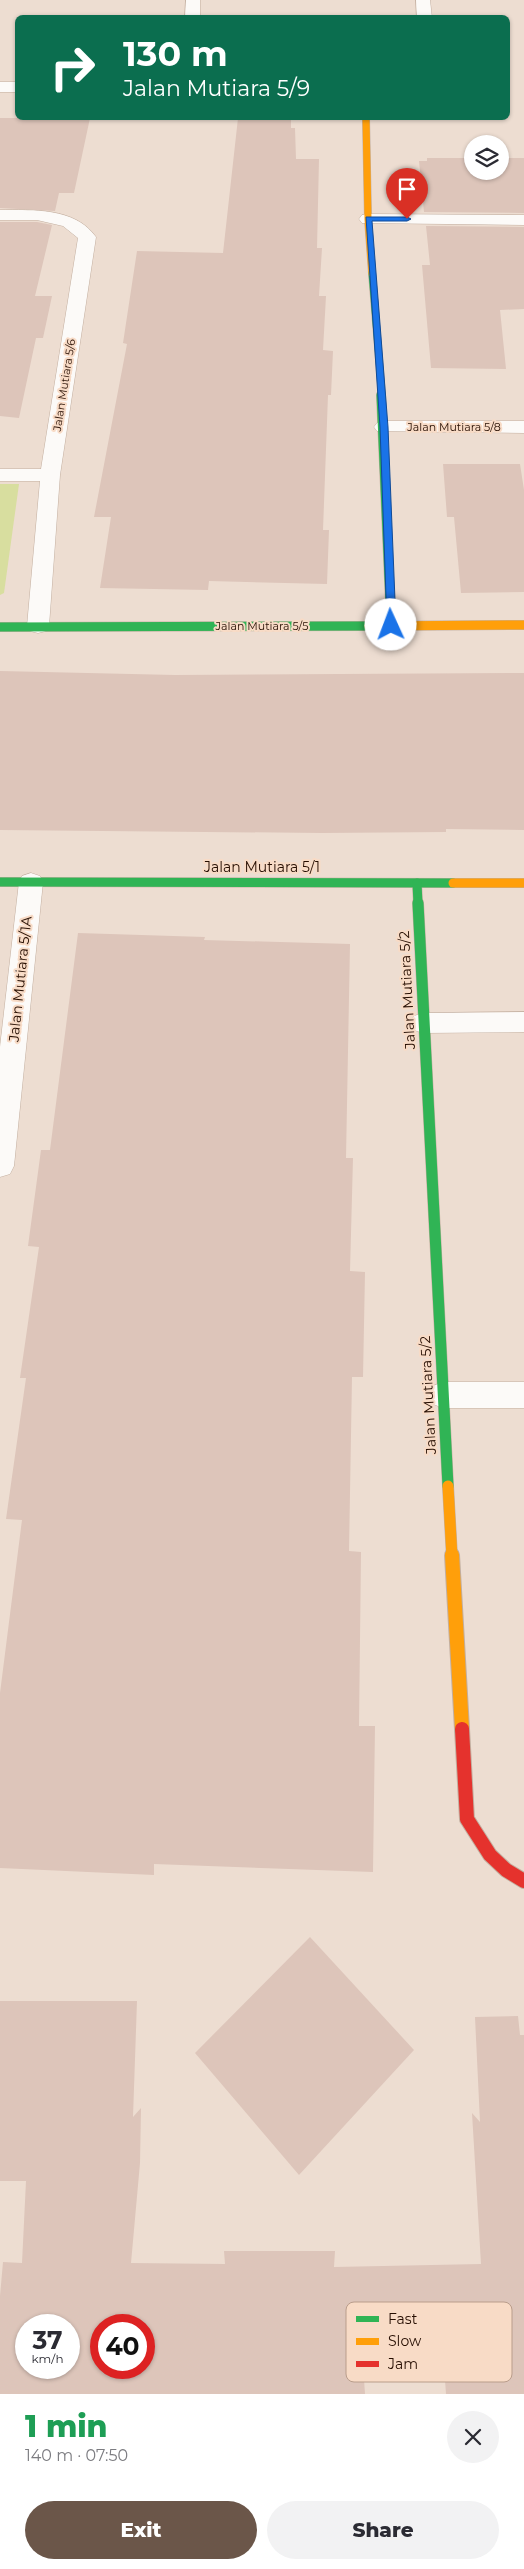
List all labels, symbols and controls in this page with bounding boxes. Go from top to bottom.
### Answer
text: 130 m [123,32,228,75]
icon: right [40,35,105,100]
text: Jalan Mutiara 5/9 [123,75,310,102]
map controls [464,135,509,180]
button: layers [464,135,509,180]
pin [386,168,428,219]
icon: arrive [393,175,421,203]
street label: Jalan Mutiara 5/6 [50,338,78,433]
street label: Jalan Mutiara 5/8 [406,420,501,434]
position arrow [364,598,416,650]
street label: Jalan Mutiara 5/5 [214,619,309,633]
street label: Jalan Mutiara 5/1 [203,858,320,876]
street label: Jalan Mutiara 5/1A [4,914,36,1044]
street label: Jalan Mutiara 5/2 [395,930,419,1051]
street label: Jalan Mutiara 5/2 [416,1335,440,1456]
legend [346,2302,512,2382]
text: Fast [388,2310,418,2328]
speed limit sign: 40 [90,2314,155,2379]
text: 37 [32,2325,63,2355]
text: Slow [388,2332,422,2350]
text: km/h [31,2351,64,2366]
text: Jam [387,2355,418,2373]
text: 1 min [25,2408,108,2445]
button: close [447,2411,499,2463]
text: 140 m · 07:50 [25,2446,128,2465]
button: Exit [25,2501,257,2559]
button: Share [267,2501,499,2559]

